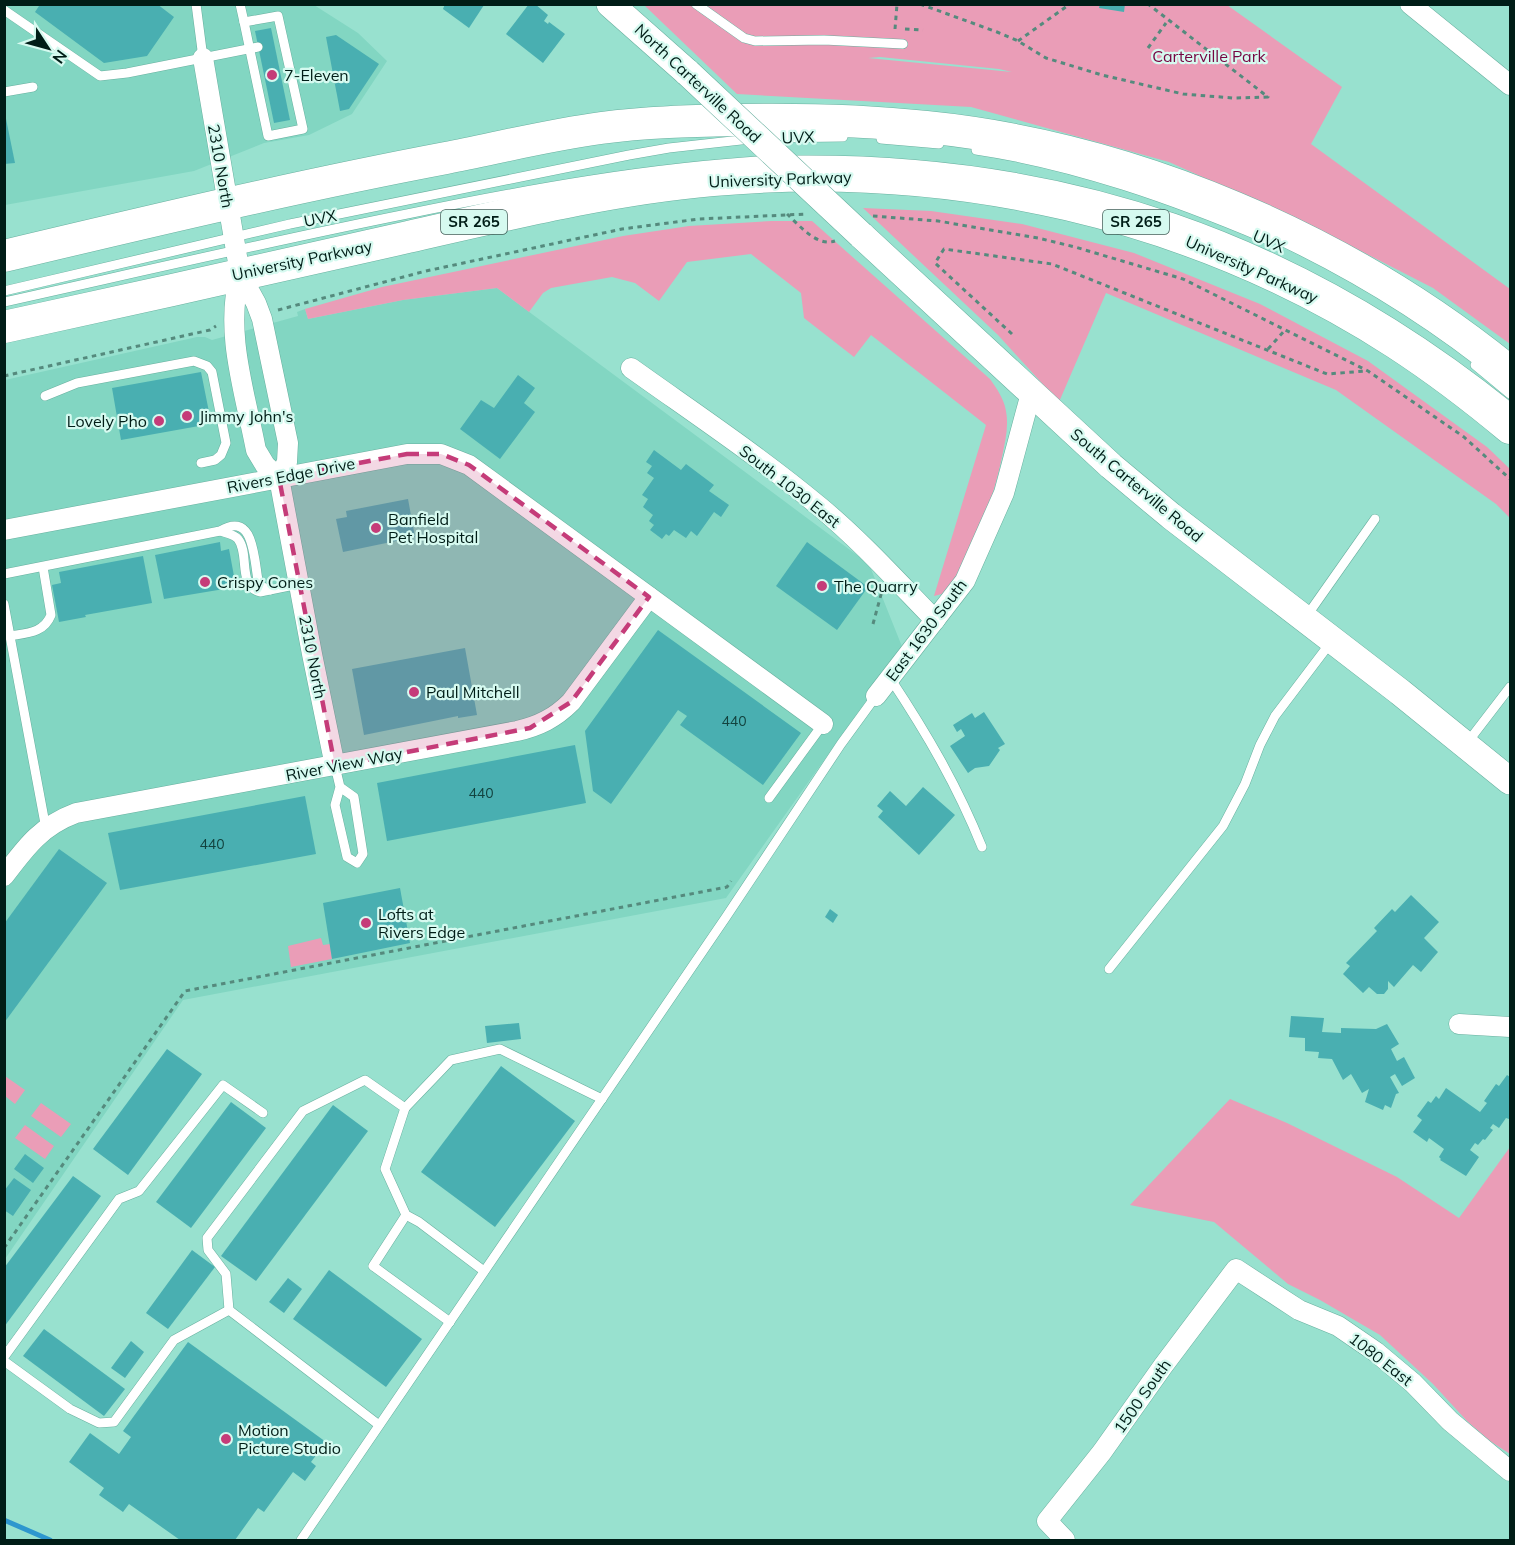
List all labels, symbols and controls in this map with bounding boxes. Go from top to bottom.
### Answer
north arrow [18,18,78,78]
street label: North Carterville Road [631,19,765,147]
text: N [48,46,72,68]
park label: Carterville Park [1152,46,1267,66]
place label: 7-Eleven [284,65,349,85]
marker: 7-Eleven [265,68,279,82]
street label: 2310 North [204,122,238,210]
street label: UVX [781,126,815,148]
street label: University Parkway [708,166,852,191]
street label: UVX [302,205,339,231]
road number: SR 265 [441,210,507,234]
road number: SR 265 [1103,210,1169,234]
street label: UVX [1250,225,1289,257]
street label: University Parkway [1183,231,1322,307]
street label: University Parkway [230,235,374,285]
place label: Jimmy John's [199,406,293,426]
marker: Jimmy John's [180,409,194,423]
place label: Lovely Pho [67,411,147,431]
marker: Lovely Pho [152,414,166,428]
street label: South Carterville Road [1067,424,1207,546]
street label: South 1030 East [736,440,845,532]
street label: Rivers Edge Drive [225,453,357,497]
place label: Banfield Pet Hospital [388,509,478,547]
marker: Banfield Pet Hospital [369,521,383,535]
place label: Crispy Cones [217,572,313,592]
marker: Crispy Cones [198,575,212,589]
street label: East 1630 South [881,575,971,685]
place label: The Quarry [834,576,918,596]
marker: The Quarry [815,579,829,593]
street label: 2310 North [295,613,331,701]
place label: Paul Mitchell [426,682,520,702]
marker: Paul Mitchell [407,685,421,699]
house number: 440 [721,712,747,730]
street label: River View Way [284,743,405,785]
house number: 440 [468,784,494,802]
house number: 440 [199,835,225,853]
place label: Lofts at Rivers Edge [378,904,465,942]
marker: Lofts at Rivers Edge [359,916,373,930]
street label: 1080 East [1345,1328,1417,1390]
street label: 1500 South [1109,1355,1175,1437]
place label: Motion Picture Studio [238,1420,341,1458]
marker: Motion Picture Studio [219,1432,233,1446]

